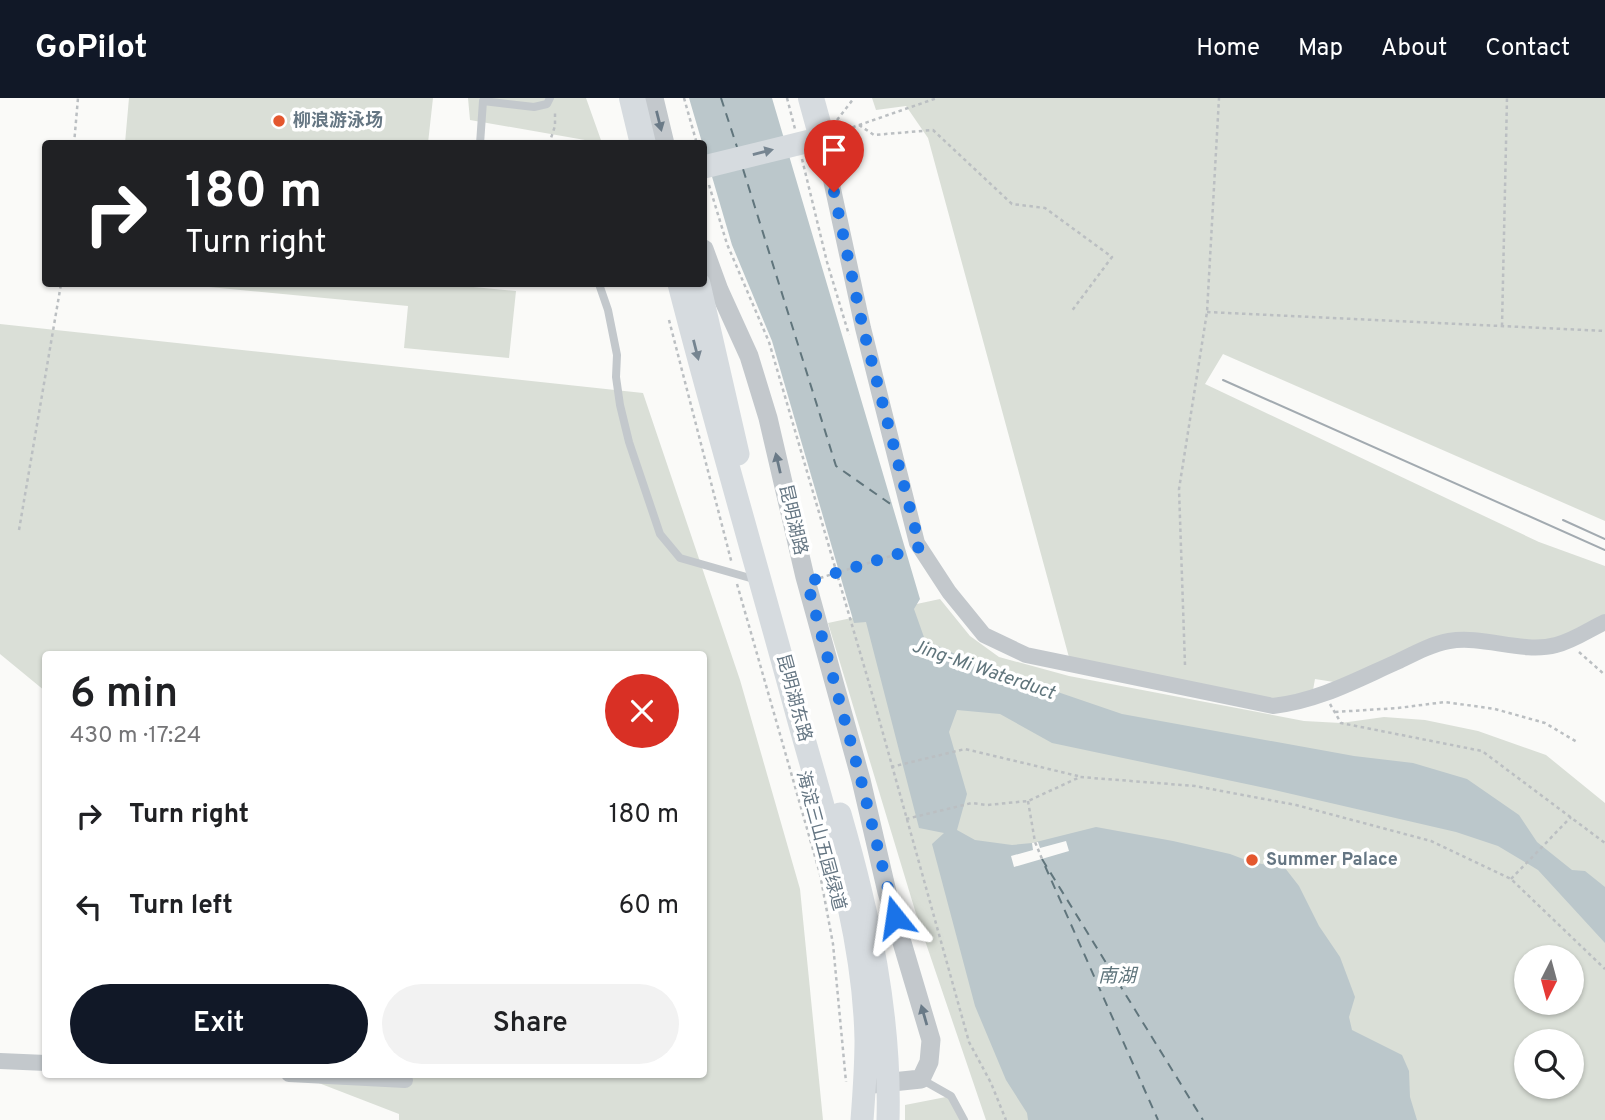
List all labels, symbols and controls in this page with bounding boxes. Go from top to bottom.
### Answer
text: GoPilot [35,28,148,70]
text: Home [1196,34,1260,64]
text: Map [1298,34,1343,64]
text: About [1381,34,1447,64]
text: Contact [1485,34,1570,64]
place label: 柳浪游泳场 [293,110,383,133]
one-way arrow [654,110,665,132]
marker: 柳浪游泳场 [271,113,287,129]
pin [804,120,864,192]
icon: arrive [815,131,853,169]
one-way arrow [752,146,774,157]
text: 180 m [185,163,322,225]
icon: right [70,168,161,259]
text: Turn right [185,224,327,264]
one-way arrow [691,339,702,361]
one-way arrow [772,452,783,474]
street label: 昆明湖路 [773,482,811,558]
water label: Jing-Mi Waterduct [908,634,1059,706]
street label: 昆明湖东路 [770,652,816,744]
text: 6 min [70,669,178,722]
button: close [605,674,679,748]
text: 430 m · 17:24 [70,722,201,751]
street label: 海淀三山五园绿道 [790,768,850,914]
icon: right [70,797,108,835]
text: Turn right [129,799,249,832]
text: 180 m [609,799,679,832]
place label: Summer Palace [1266,849,1398,872]
marker: Summer Palace [1244,852,1260,868]
position arrow [858,880,932,954]
icon: left [70,888,108,926]
text: Turn left [129,890,233,923]
text: 60 m [619,890,679,923]
north arrow [1514,945,1584,1015]
map controls [1514,945,1584,1099]
water label: 南湖 [1098,965,1139,989]
button: Exit [70,984,368,1064]
button: Share [382,984,679,1064]
one-way arrow [918,1004,928,1025]
button: search [1514,1029,1584,1099]

